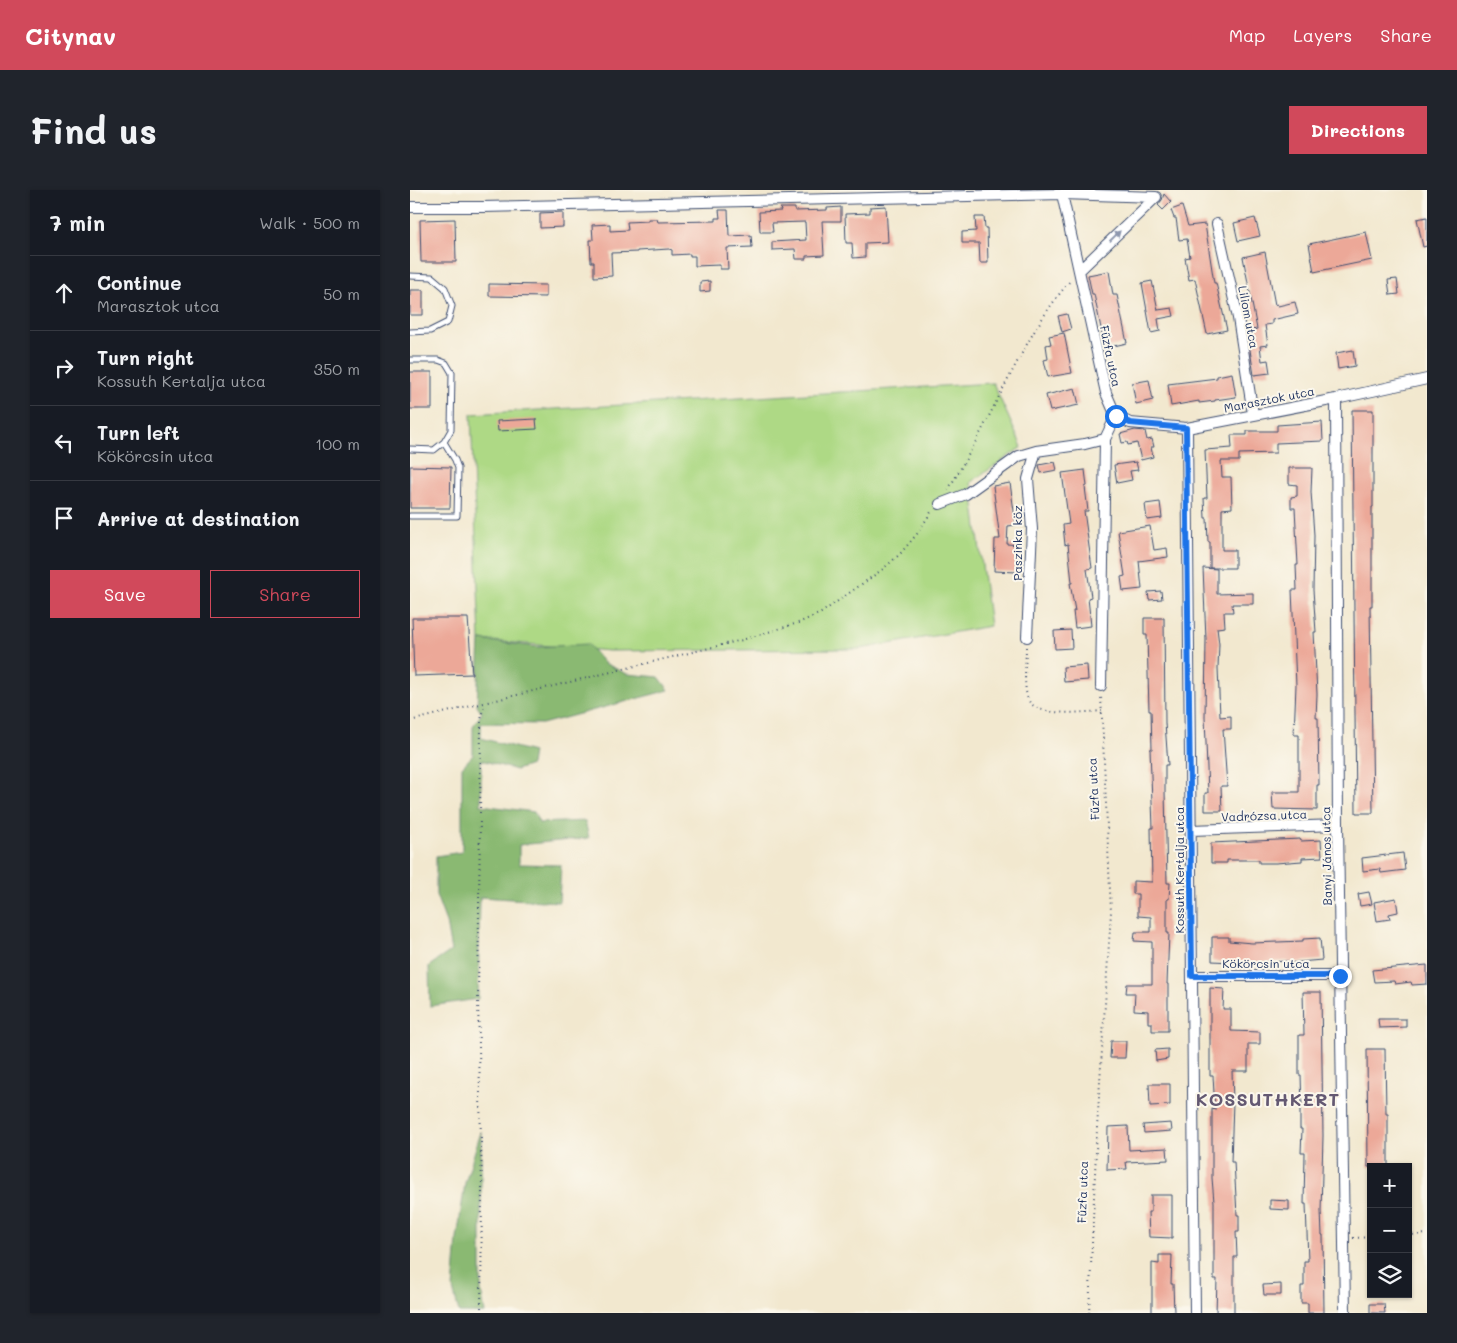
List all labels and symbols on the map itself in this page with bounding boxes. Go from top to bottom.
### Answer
one-way arrow [1109,230,1121,242]
street label: Liliom utca [1235,284,1263,350]
street label: Fűzfa utca [1097,324,1125,388]
street label: Marasztok utca [1222,382,1316,416]
route start [1105,405,1128,428]
street label: Paszinka köz [1009,505,1025,581]
street label: Fűzfa utca [1083,757,1103,821]
street label: Vadrózsa utca [1221,806,1307,824]
street label: Banyi János utca [1317,806,1335,906]
street label: Kossuth Kertalja utca [1171,807,1187,933]
street label: Kökörcsin utca [1222,955,1310,971]
route end [1329,965,1352,988]
district label: KOSSUTHKERT [1196,1087,1340,1111]
street label: Fűzfa utca [1073,1161,1091,1223]

